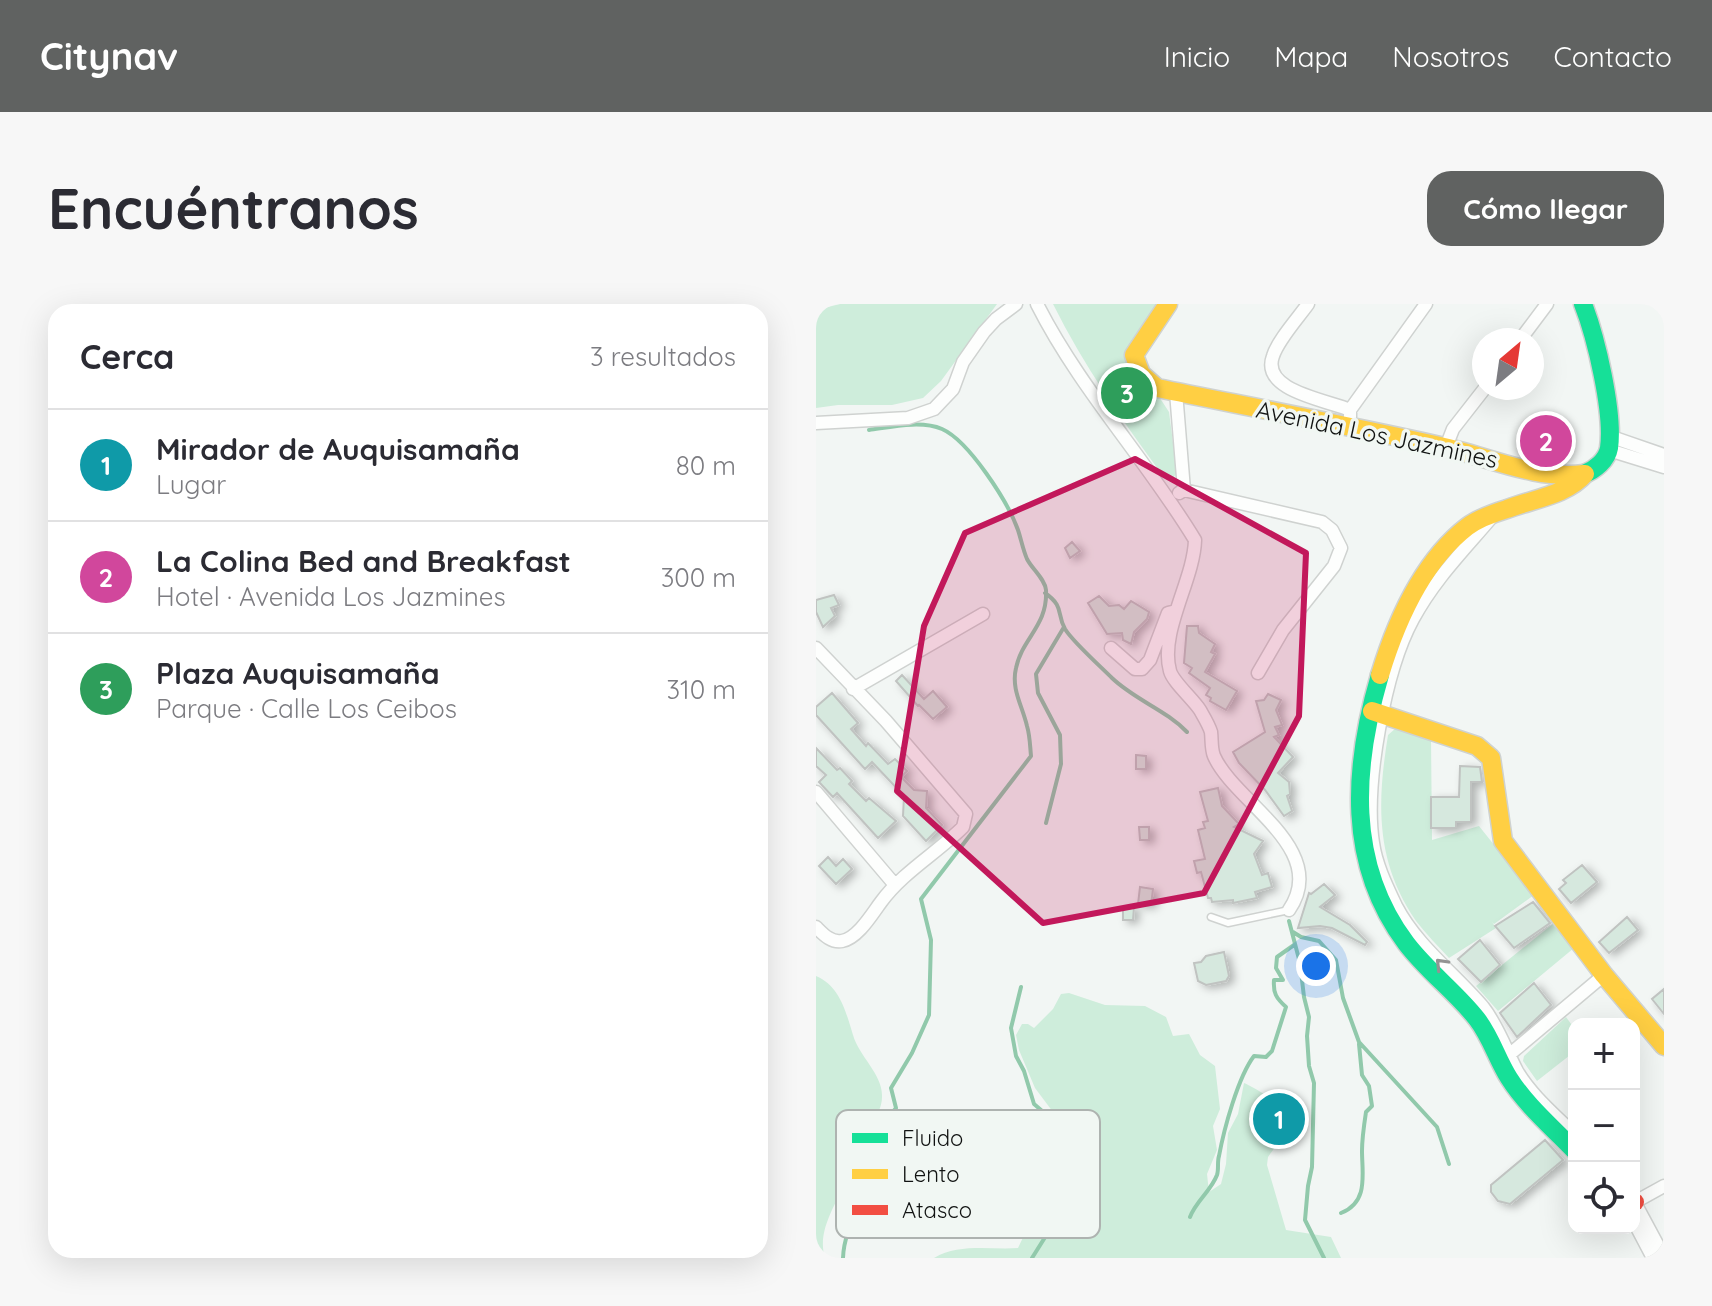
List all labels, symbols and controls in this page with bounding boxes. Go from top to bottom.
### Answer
text: Citynav [40,32,178,80]
text: Inicio [1164,39,1230,74]
text: Mapa [1274,39,1348,74]
text: Nosotros [1392,39,1509,74]
text: Contacto [1553,39,1672,74]
button: Cómo llegar [1427,171,1664,246]
text: Encuéntranos [48,173,419,243]
north arrow [1472,328,1544,400]
text: Cerca [80,335,174,378]
text: 3 resultados [590,340,736,373]
pin: 3 [1101,363,1153,423]
street label: Avenida Los Jazmines [1253,394,1501,474]
pin: 2 [1520,411,1572,471]
text: Mirador de Auquisamaña [156,430,520,468]
text: 1 [101,449,111,482]
text: 80 m [676,449,736,482]
text: Lugar [156,468,226,501]
text: La Colina Bed and Breakfast [156,542,571,580]
text: 2 [99,561,113,594]
text: 300 m [661,561,736,594]
text: Hotel · Avenida Los Jazmines [156,580,506,613]
text: Plaza Auquisamaña [156,654,440,692]
text: 3 [99,673,113,706]
text: 310 m [666,673,736,706]
text: Parque · Calle Los Ceibos [156,692,457,725]
your location [1296,946,1336,986]
one-way arrow [1436,959,1450,973]
map controls [1568,1018,1640,1234]
button: + [1568,1018,1640,1090]
pin: 1 [1253,1089,1305,1149]
button: − [1568,1090,1640,1162]
legend [836,1110,1100,1238]
text: Fluido [902,1124,963,1152]
text: Lento [902,1160,960,1188]
button: locate [1568,1162,1640,1234]
text: Atasco [902,1196,972,1224]

